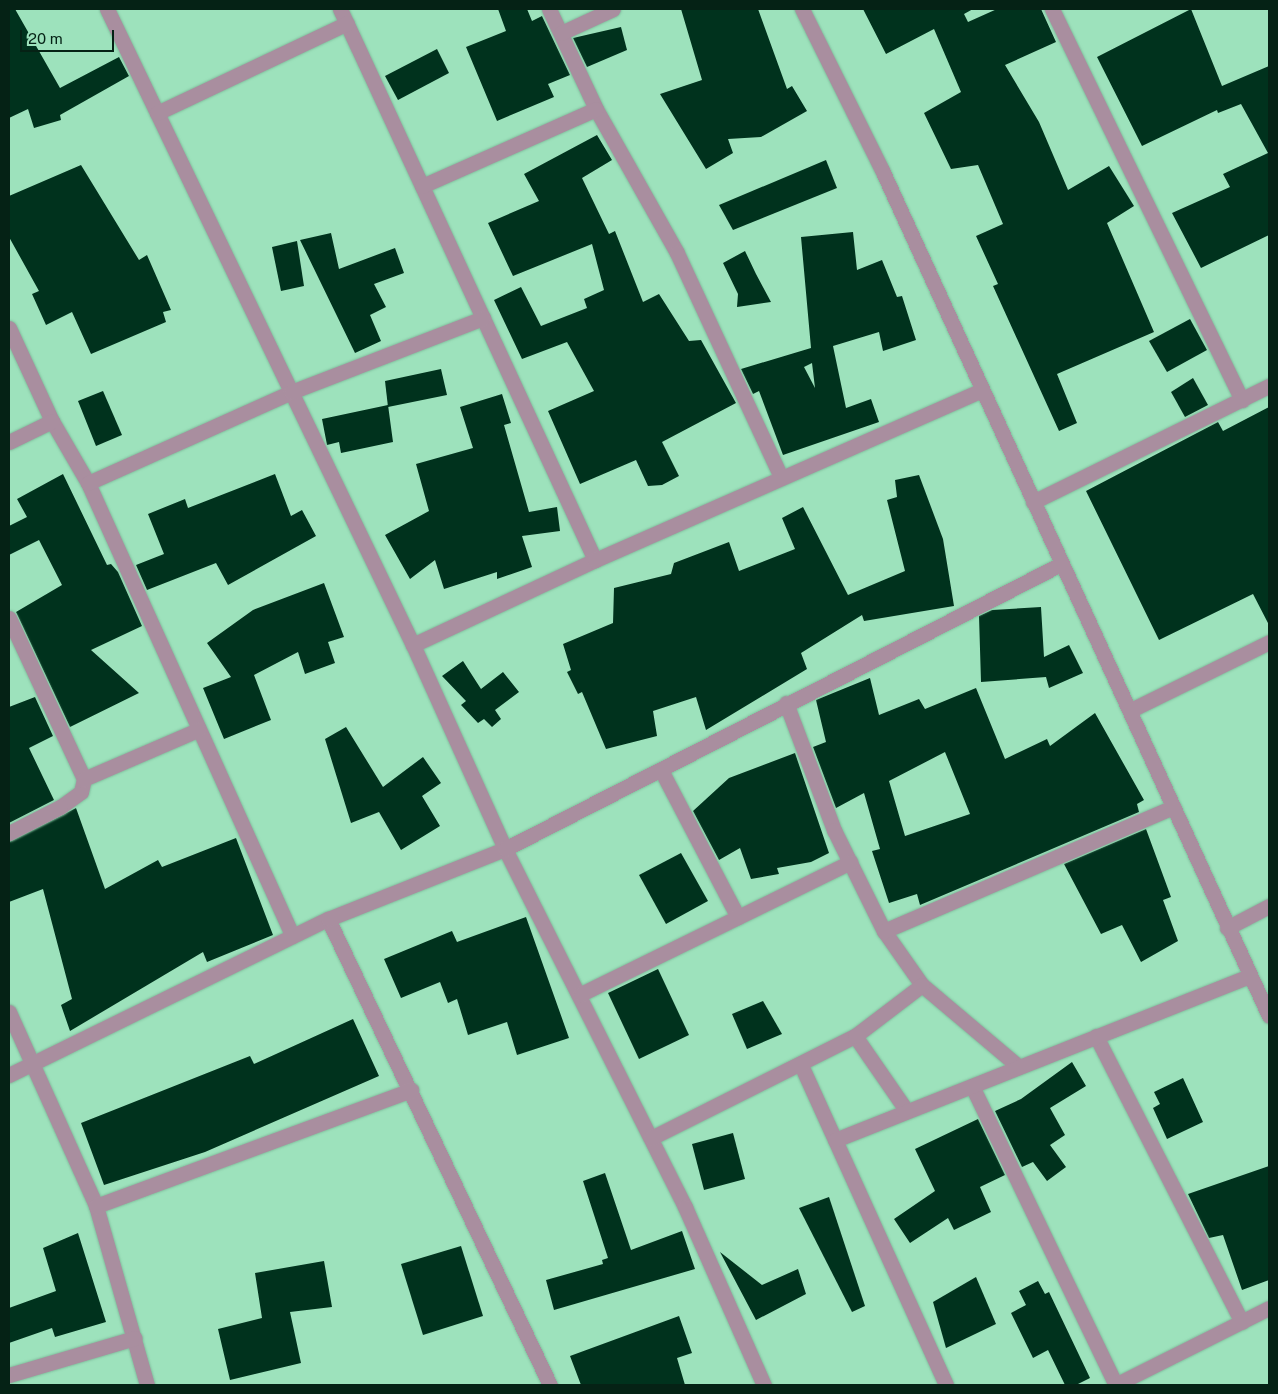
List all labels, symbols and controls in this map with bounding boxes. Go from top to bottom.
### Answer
scale bar [22,20,116,52]
text: 20 m [28,30,63,47]

